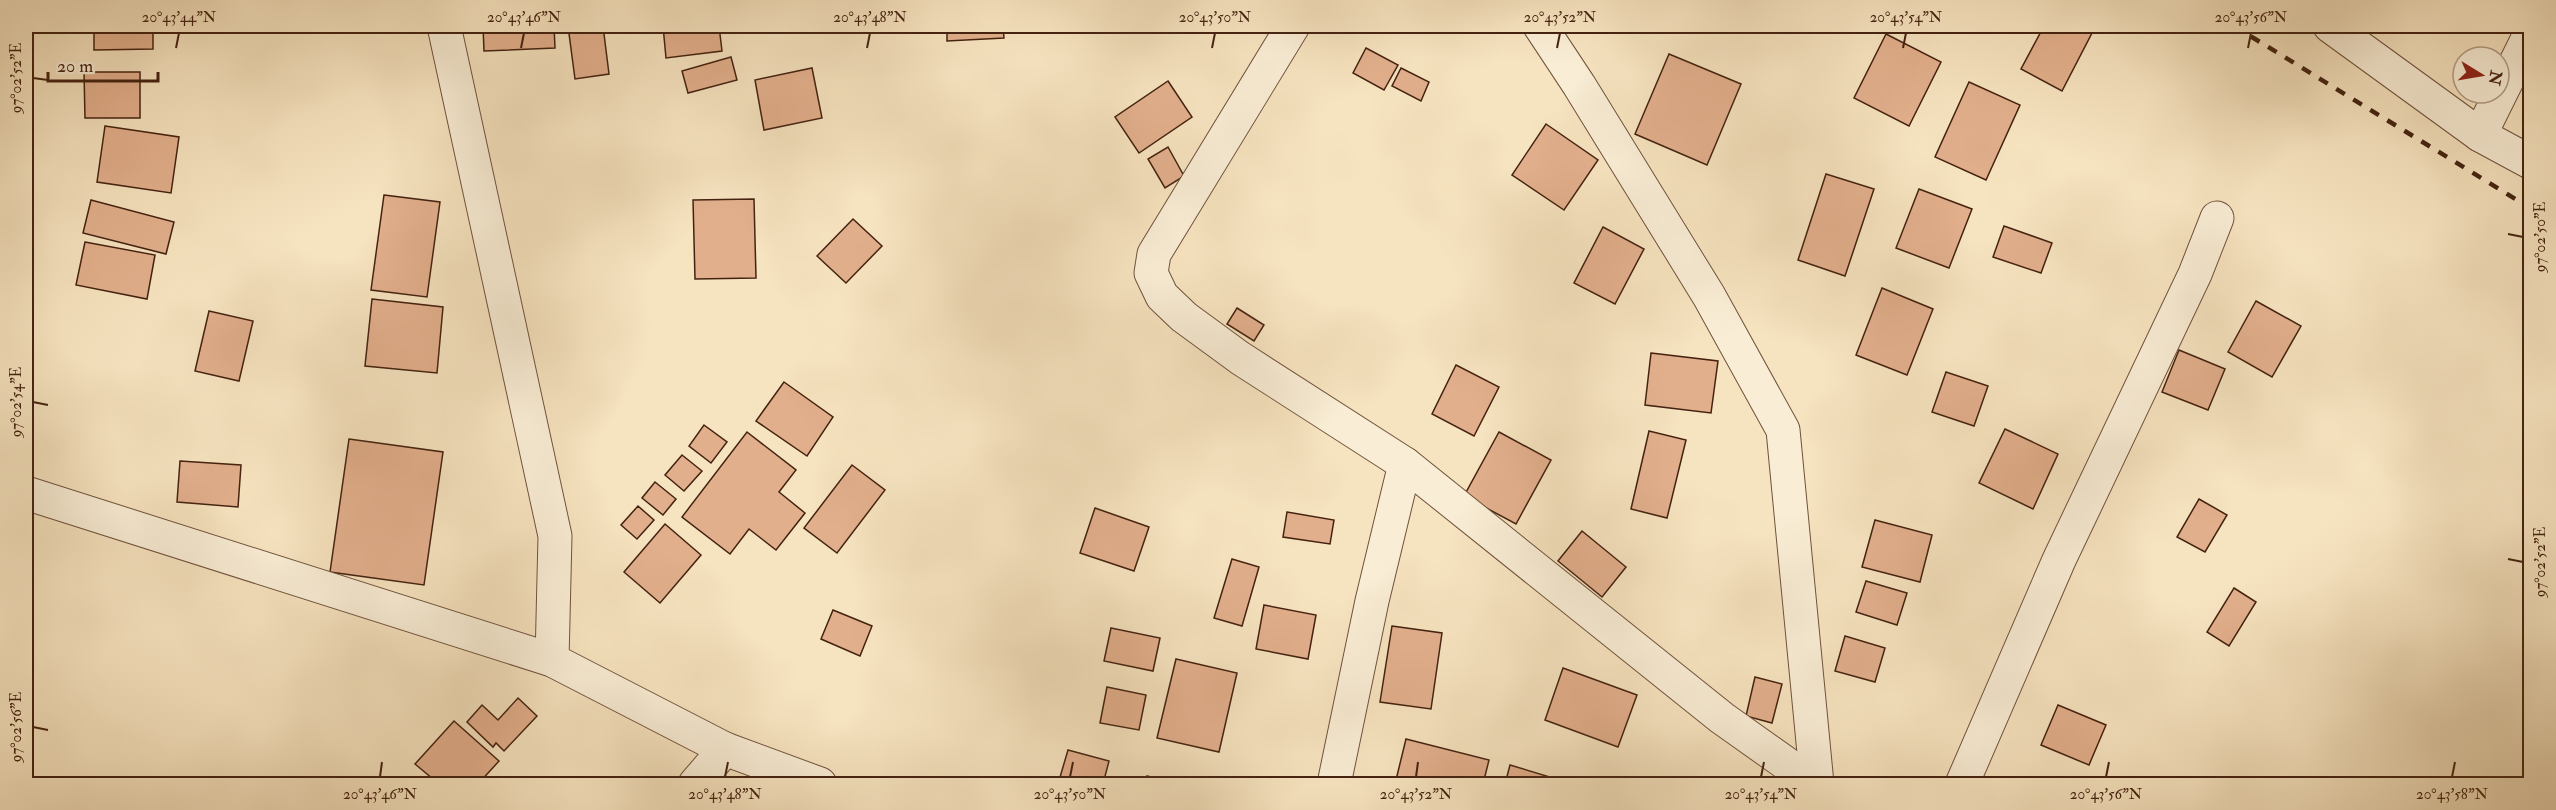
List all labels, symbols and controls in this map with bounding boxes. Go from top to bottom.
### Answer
text: 20°43'44"N [142,8,217,27]
text: 20°43'46"N [487,8,562,27]
text: 20°43'48"N [833,8,907,27]
text: 20°43'50"N [1179,8,1252,27]
text: 20°43'52"N [1524,8,1597,27]
text: 20°43'54"N [1870,8,1943,27]
text: 20°43'56"N [2215,8,2288,27]
text: 97°02'52"E [7,43,26,114]
scale bar [48,45,158,83]
north arrow [2451,45,2511,105]
text: 20 m [57,55,93,78]
text: N [2483,68,2506,87]
text: 97°02'50"E [2531,202,2550,273]
text: 97°02'54"E [7,366,26,438]
text: 97°02'52"E [2531,527,2550,598]
text: 97°02'56"E [7,692,26,763]
text: 20°43'46"N [343,785,418,804]
text: 20°43'48"N [688,785,762,804]
text: 20°43'50"N [1034,785,1107,804]
text: 20°43'52"N [1380,785,1453,804]
text: 20°43'54"N [1725,785,1798,804]
text: 20°43'56"N [2070,785,2143,804]
text: 20°43'58"N [2416,785,2489,804]

